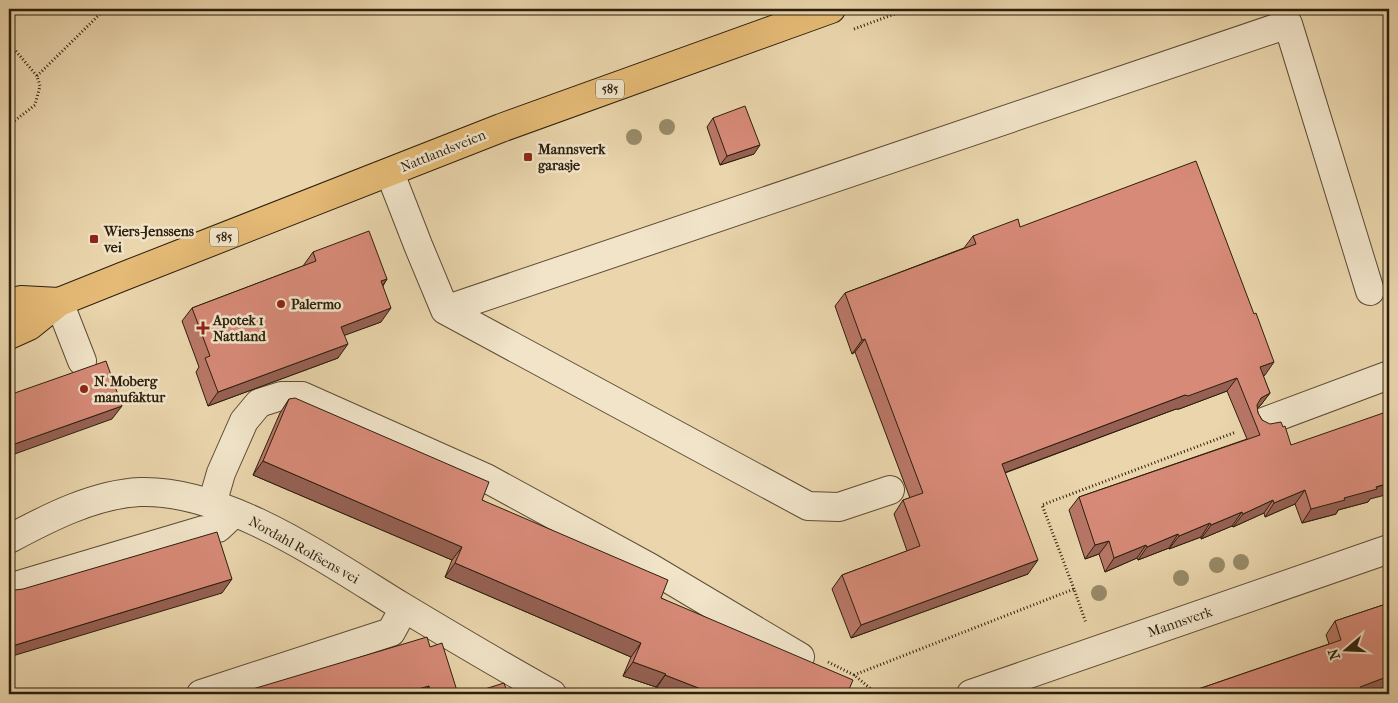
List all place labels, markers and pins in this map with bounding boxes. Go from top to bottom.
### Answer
place label: Mannsverk garasje [537,141,606,174]
marker: Mannsverk garasje [522,151,534,163]
place label: Wiers-Jenssens vei [103,223,195,256]
marker: Wiers-Jenssens vei [88,233,100,245]
place label: Palermo [291,296,341,313]
marker: Palermo [275,298,287,310]
place label: Apotek 1 Nattland [212,312,267,345]
marker: Apotek 1 Nattland [197,322,209,334]
place label: N. Moberg manufaktur [93,373,166,406]
marker: N. Moberg manufaktur [78,383,90,395]

